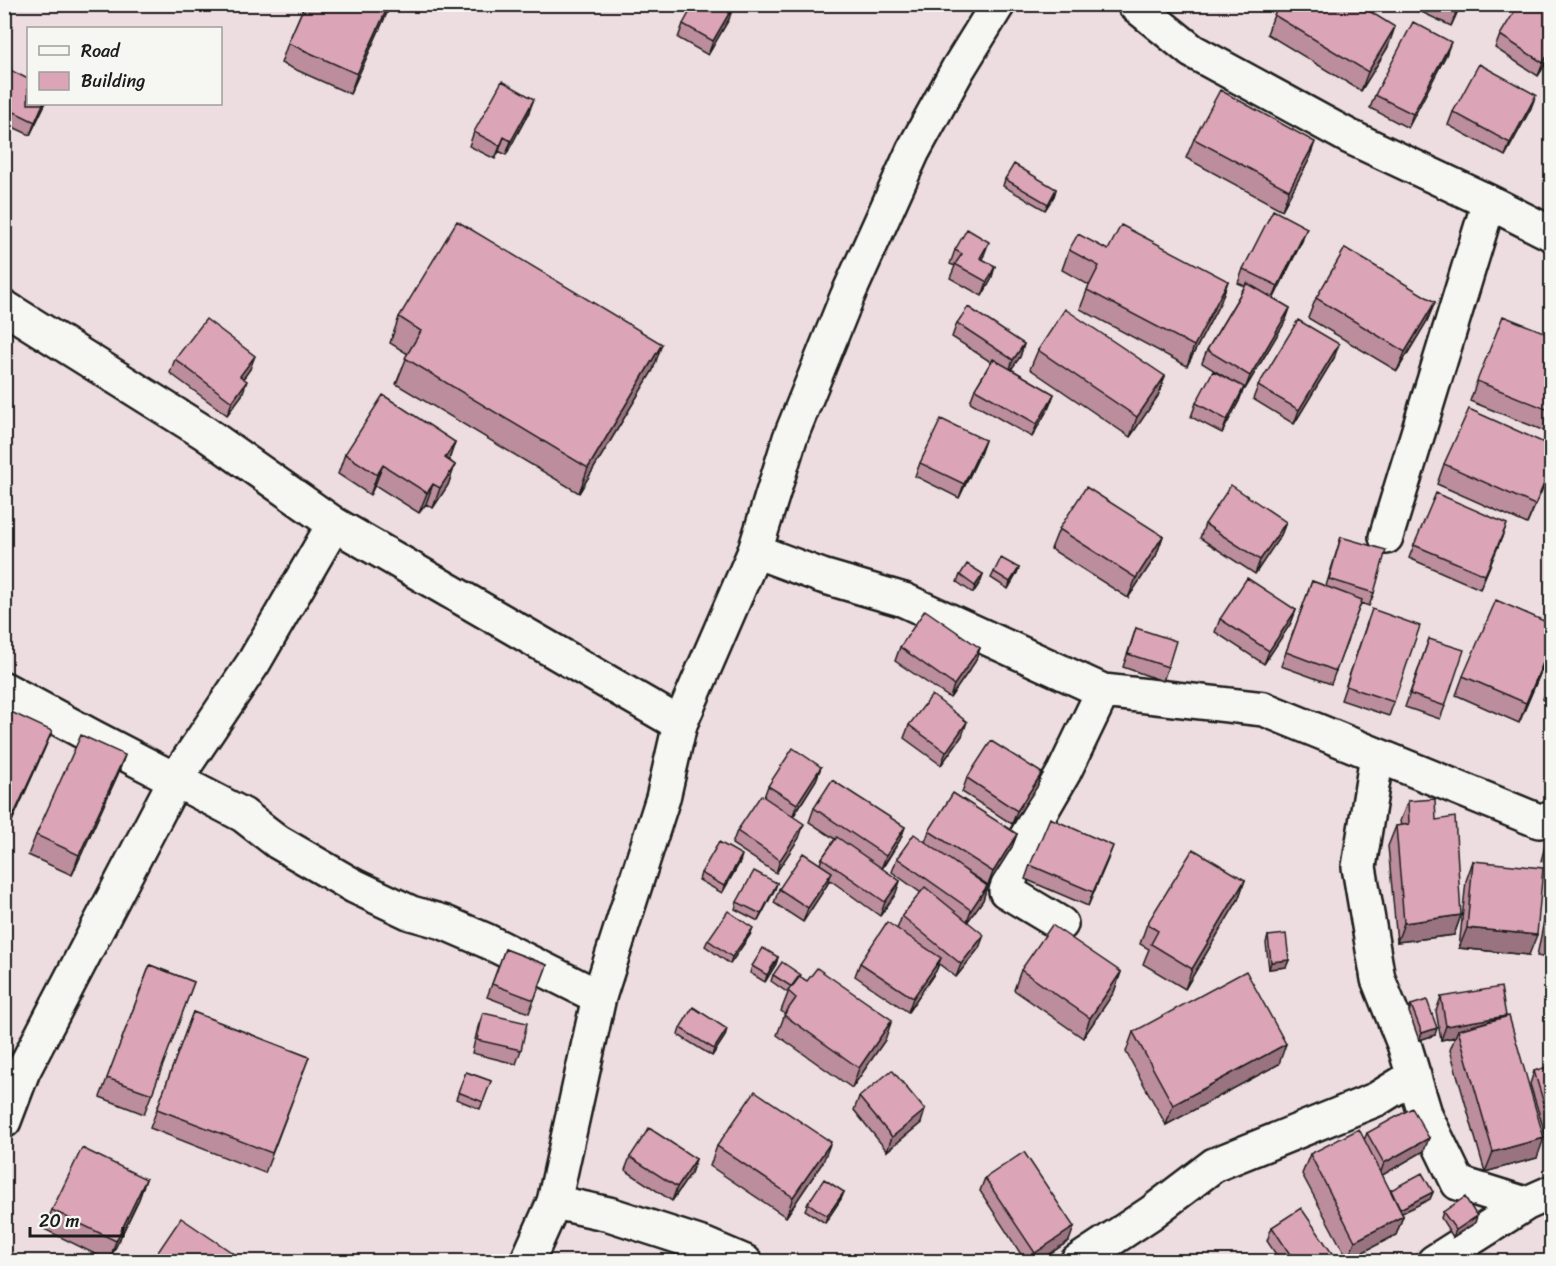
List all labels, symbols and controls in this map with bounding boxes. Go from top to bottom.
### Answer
legend [27,27,222,105]
text: Road [81,35,121,67]
text: Building [81,65,145,97]
scale bar [30,1200,123,1238]
text: 20 m [39,1205,79,1237]

